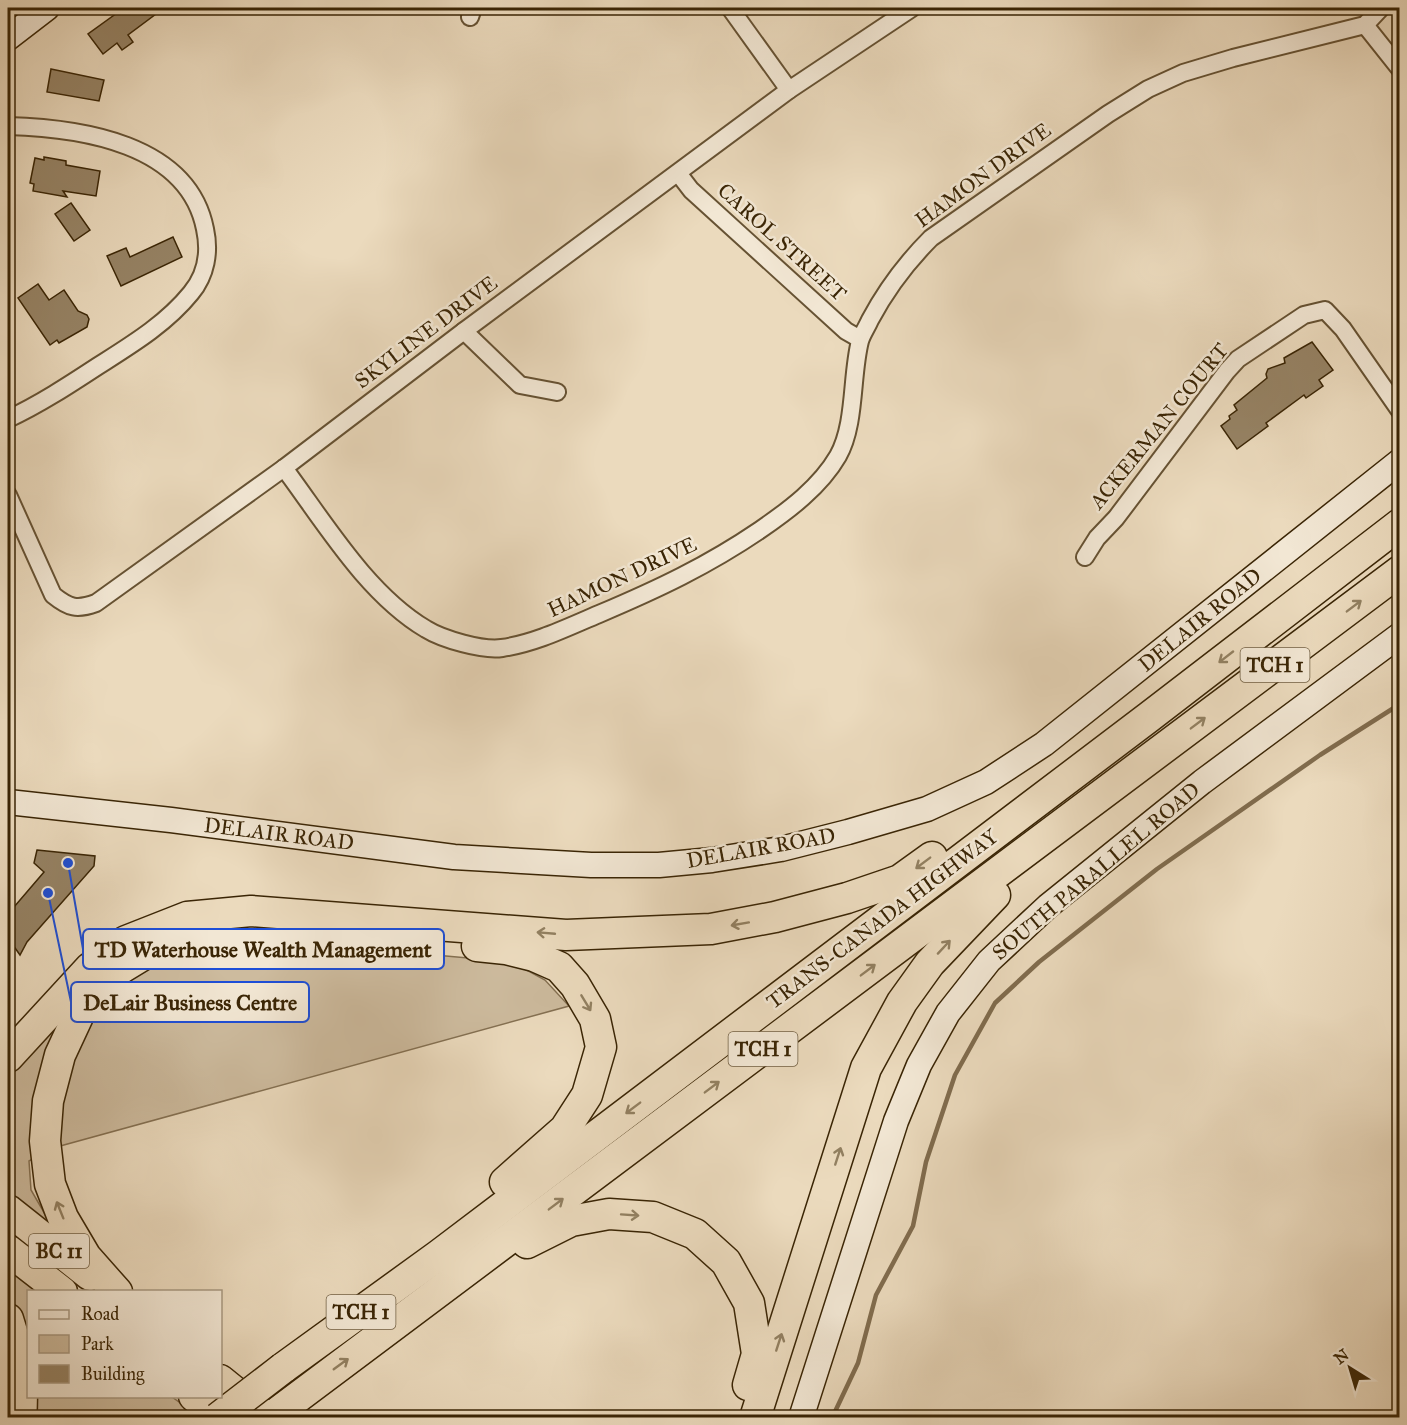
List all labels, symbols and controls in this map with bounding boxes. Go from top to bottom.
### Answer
street label: HAMON DRIVE [910,117,1056,233]
street label: CAROL STREET [712,177,852,307]
street label: SKYLINE DRIVE [350,270,502,394]
street label: ACKERMAN COURT [1083,338,1234,515]
street label: HAMON DRIVE [543,531,701,623]
street label: DELAIR ROAD [1133,562,1267,678]
one-way arrow [1345,599,1361,612]
road number: TCH 1 [1240,648,1310,682]
one-way arrow [1218,651,1234,664]
one-way arrow [1190,717,1206,730]
street label: SOUTH PARALLEL ROAD [987,777,1205,965]
street label: DELAIR ROAD [203,812,355,856]
street label: DELAIR ROAD [685,822,837,874]
street label: TRANS-CANADA HIGHWAY [761,823,1003,1015]
one-way arrow [916,857,932,869]
one-way arrow [731,919,751,930]
one-way arrow [536,927,556,938]
callout: TD Waterhouse Wealth Management [83,929,444,969]
text: TD Waterhouse Wealth Management [93,936,432,963]
one-way arrow [937,940,951,955]
one-way arrow [860,964,876,976]
callout: DeLair Business Centre [71,982,309,1022]
text: DeLair Business Centre [83,989,297,1016]
one-way arrow [580,994,592,1011]
road number: TCH 1 [728,1032,798,1066]
one-way arrow [704,1081,720,1093]
one-way arrow [626,1101,642,1114]
one-way arrow [834,1147,845,1166]
one-way arrow [548,1197,564,1210]
one-way arrow [54,1201,65,1219]
one-way arrow [620,1210,640,1221]
road number: BC 11 [29,1234,89,1268]
legend [27,1290,222,1398]
road number: TCH 1 [326,1295,395,1329]
text: Road [81,1303,119,1325]
text: Park [81,1333,114,1355]
one-way arrow [775,1333,786,1352]
north arrow [1320,1338,1380,1398]
text: N [1330,1344,1353,1368]
one-way arrow [333,1358,349,1370]
text: Building [81,1363,145,1386]

